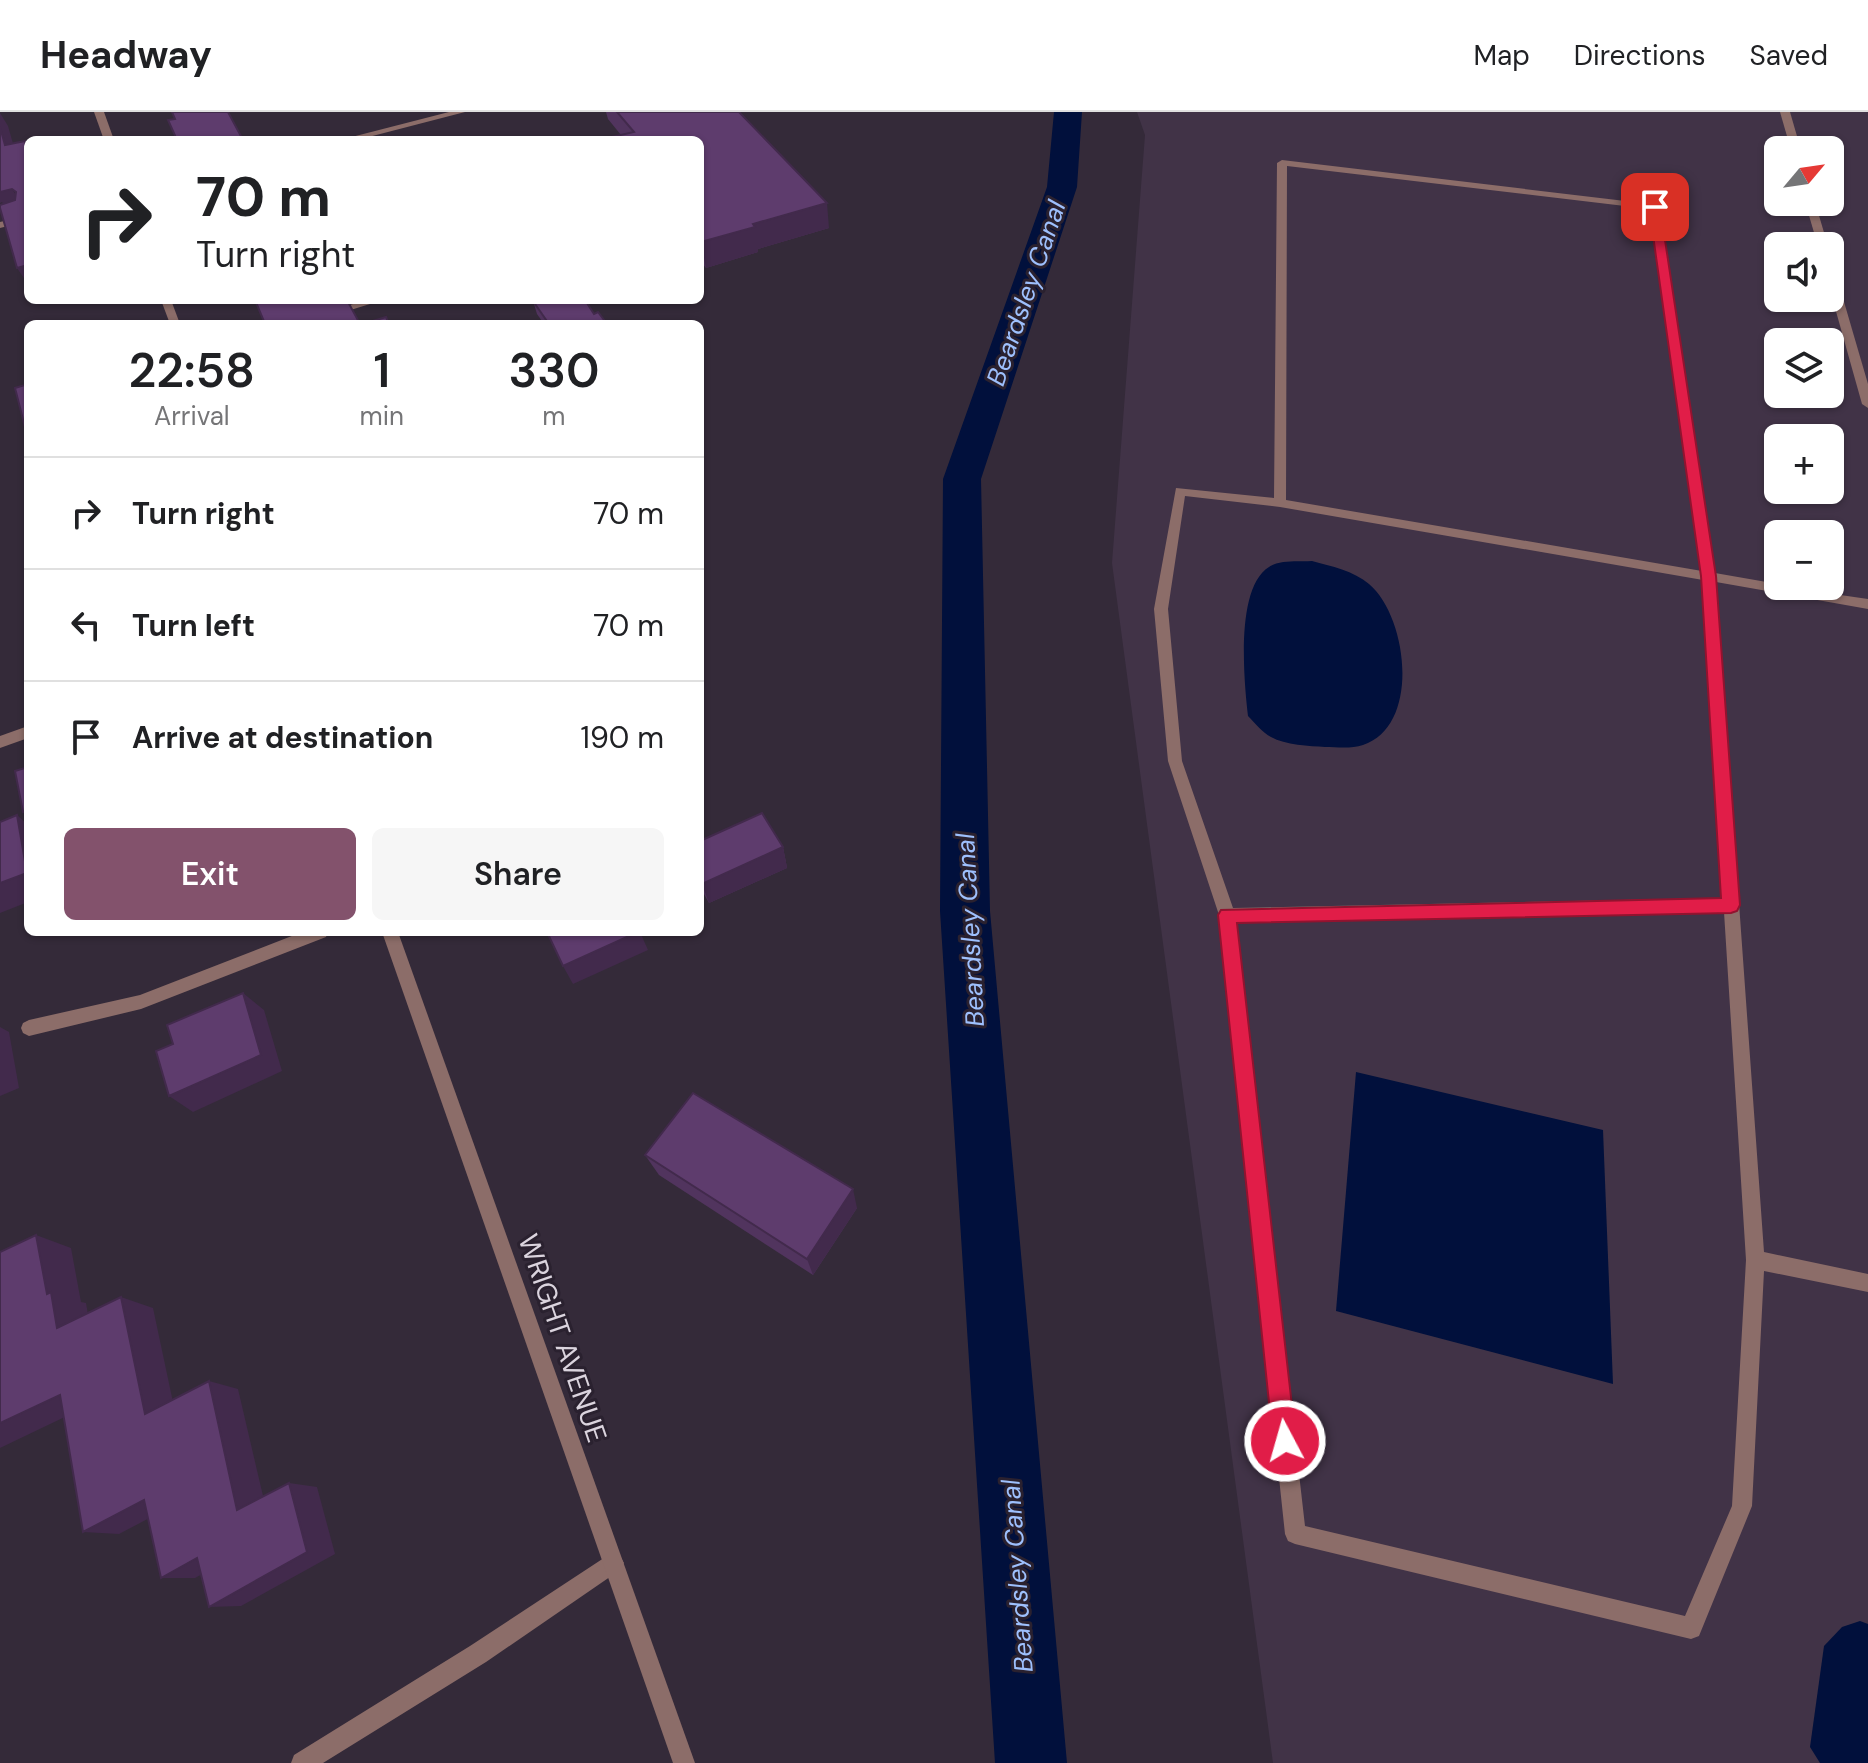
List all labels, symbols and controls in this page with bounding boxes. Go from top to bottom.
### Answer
text: Headway [40,30,212,80]
text: Map [1473,37,1530,74]
text: Directions [1574,37,1706,74]
text: Saved [1750,37,1828,74]
north arrow [1764,136,1844,216]
map controls [1764,136,1844,600]
text: 70 m [196,160,331,233]
icon: right [64,168,168,272]
pin [1621,173,1689,241]
icon: arrive [1633,185,1677,229]
water label: Beardsley Canal [978,195,1074,390]
text: Turn right [196,231,355,278]
button: sound [1764,232,1844,312]
button: layers [1764,328,1844,408]
text: 22:58 [129,339,255,402]
text: 1 [373,339,390,402]
text: 330 [508,339,599,402]
text: Arrival [154,399,230,433]
text: min [360,399,404,433]
text: m [542,399,566,433]
button: + [1764,424,1844,504]
icon: right [64,491,108,535]
text: Turn right [132,494,275,533]
text: 70 m [593,494,664,533]
button: − [1764,520,1844,600]
icon: left [64,603,108,647]
text: Turn left [132,606,255,645]
text: 70 m [593,606,664,645]
icon: arrive [64,715,108,759]
text: Arrive at destination [132,718,433,757]
text: 190 m [581,718,664,757]
button: Exit [64,828,356,920]
button: Share [372,828,664,920]
water label: Beardsley Canal [948,831,992,1027]
street label: WRIGHT AVENUE [510,1229,615,1447]
position arrow [1243,1399,1327,1483]
water label: Beardsley Canal [993,1477,1041,1674]

